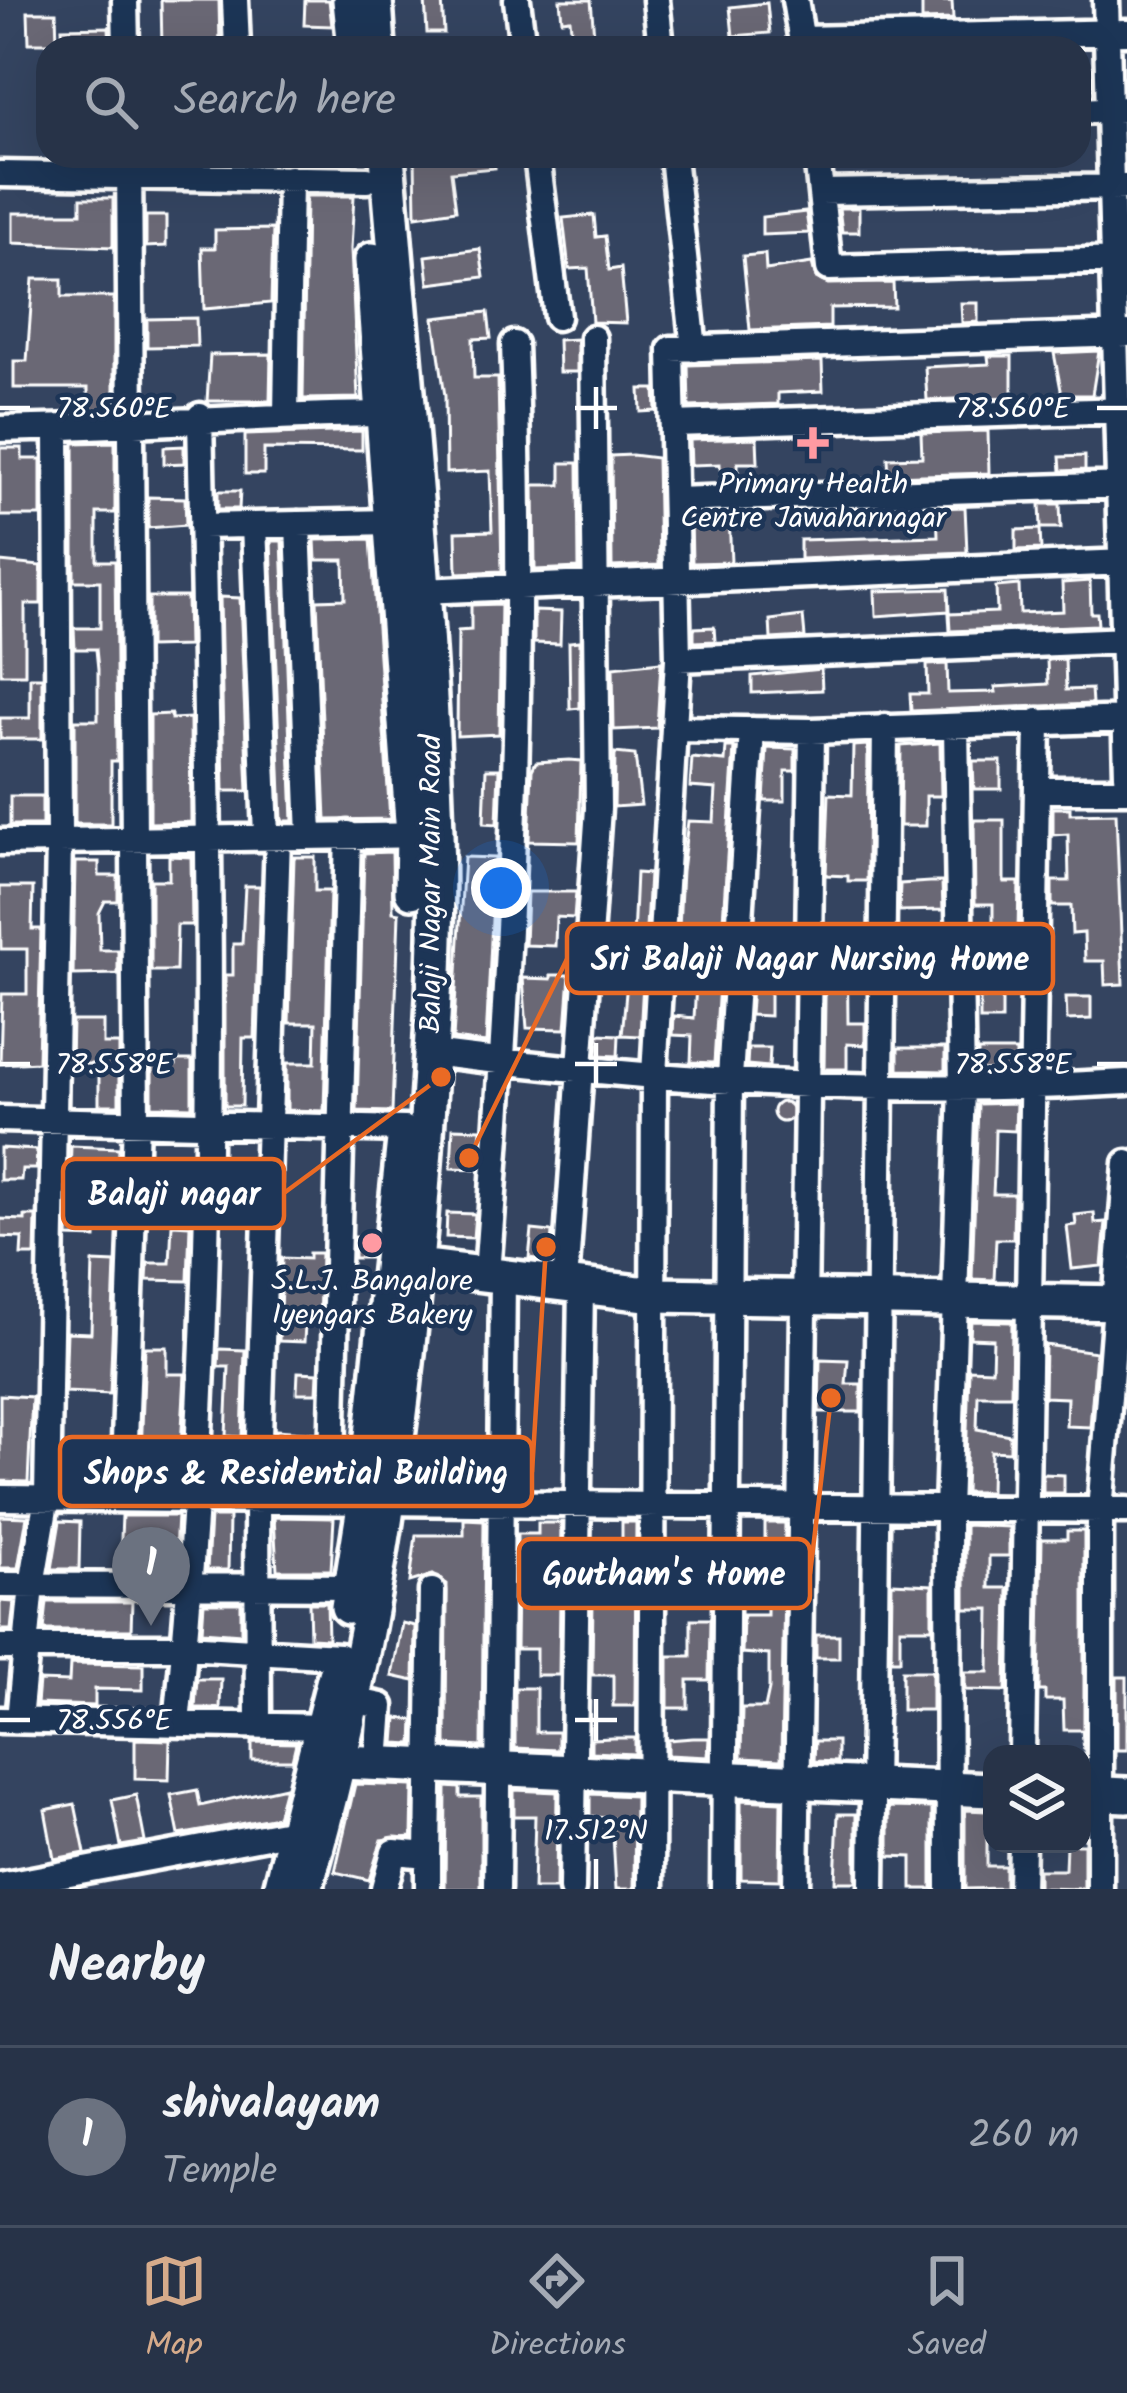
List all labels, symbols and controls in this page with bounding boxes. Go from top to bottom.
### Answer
search box [36,36,1091,168]
text: Search here [174,66,396,138]
icon: search [78,69,144,135]
text: 78.560°E [57,386,173,434]
text: 78.560°E [956,386,1072,434]
marker: Primary Health Centre Jawaharnagar [797,427,829,459]
place label: Primary Health Centre Jawaharnagar [680,461,948,543]
street label: Balaji Nagar Main Road [408,733,456,1034]
your location [471,858,531,918]
callout: Sri Balaji Nagar Nursing Home [567,924,1053,993]
text: Sri Balaji Nagar Nursing Home [591,935,1029,988]
text: 78.558°E [56,1042,174,1090]
text: 78.558°E [955,1042,1073,1090]
callout: Balaji nagar [63,1159,284,1228]
text: Balaji nagar [88,1170,262,1223]
marker: S.L.J. Bangalore Iyengars Bakery [359,1230,385,1256]
place label: S.L.J. Bangalore Iyengars Bakery [271,1258,473,1340]
callout: Shops & Residential Building [60,1437,532,1506]
text: Shops & Residential Building [84,1449,508,1502]
pin: 1 [112,1527,190,1626]
callout: Goutham's Home [519,1539,810,1608]
text: Goutham's Home [542,1550,786,1603]
text: 78.556°E [56,1698,173,1746]
map controls [983,1745,1091,1853]
button: layers [983,1745,1091,1853]
text: 17.512°N [544,1808,648,1856]
text: Nearby [48,1927,205,2008]
text: shivalayam [162,2070,380,2142]
text: 1 [81,2106,93,2168]
text: 260 m [968,2106,1079,2168]
text: Temple [162,2142,277,2204]
tab: Map [141,2248,207,2373]
tab: Directions [489,2248,626,2373]
tab: Saved [908,2248,986,2373]

